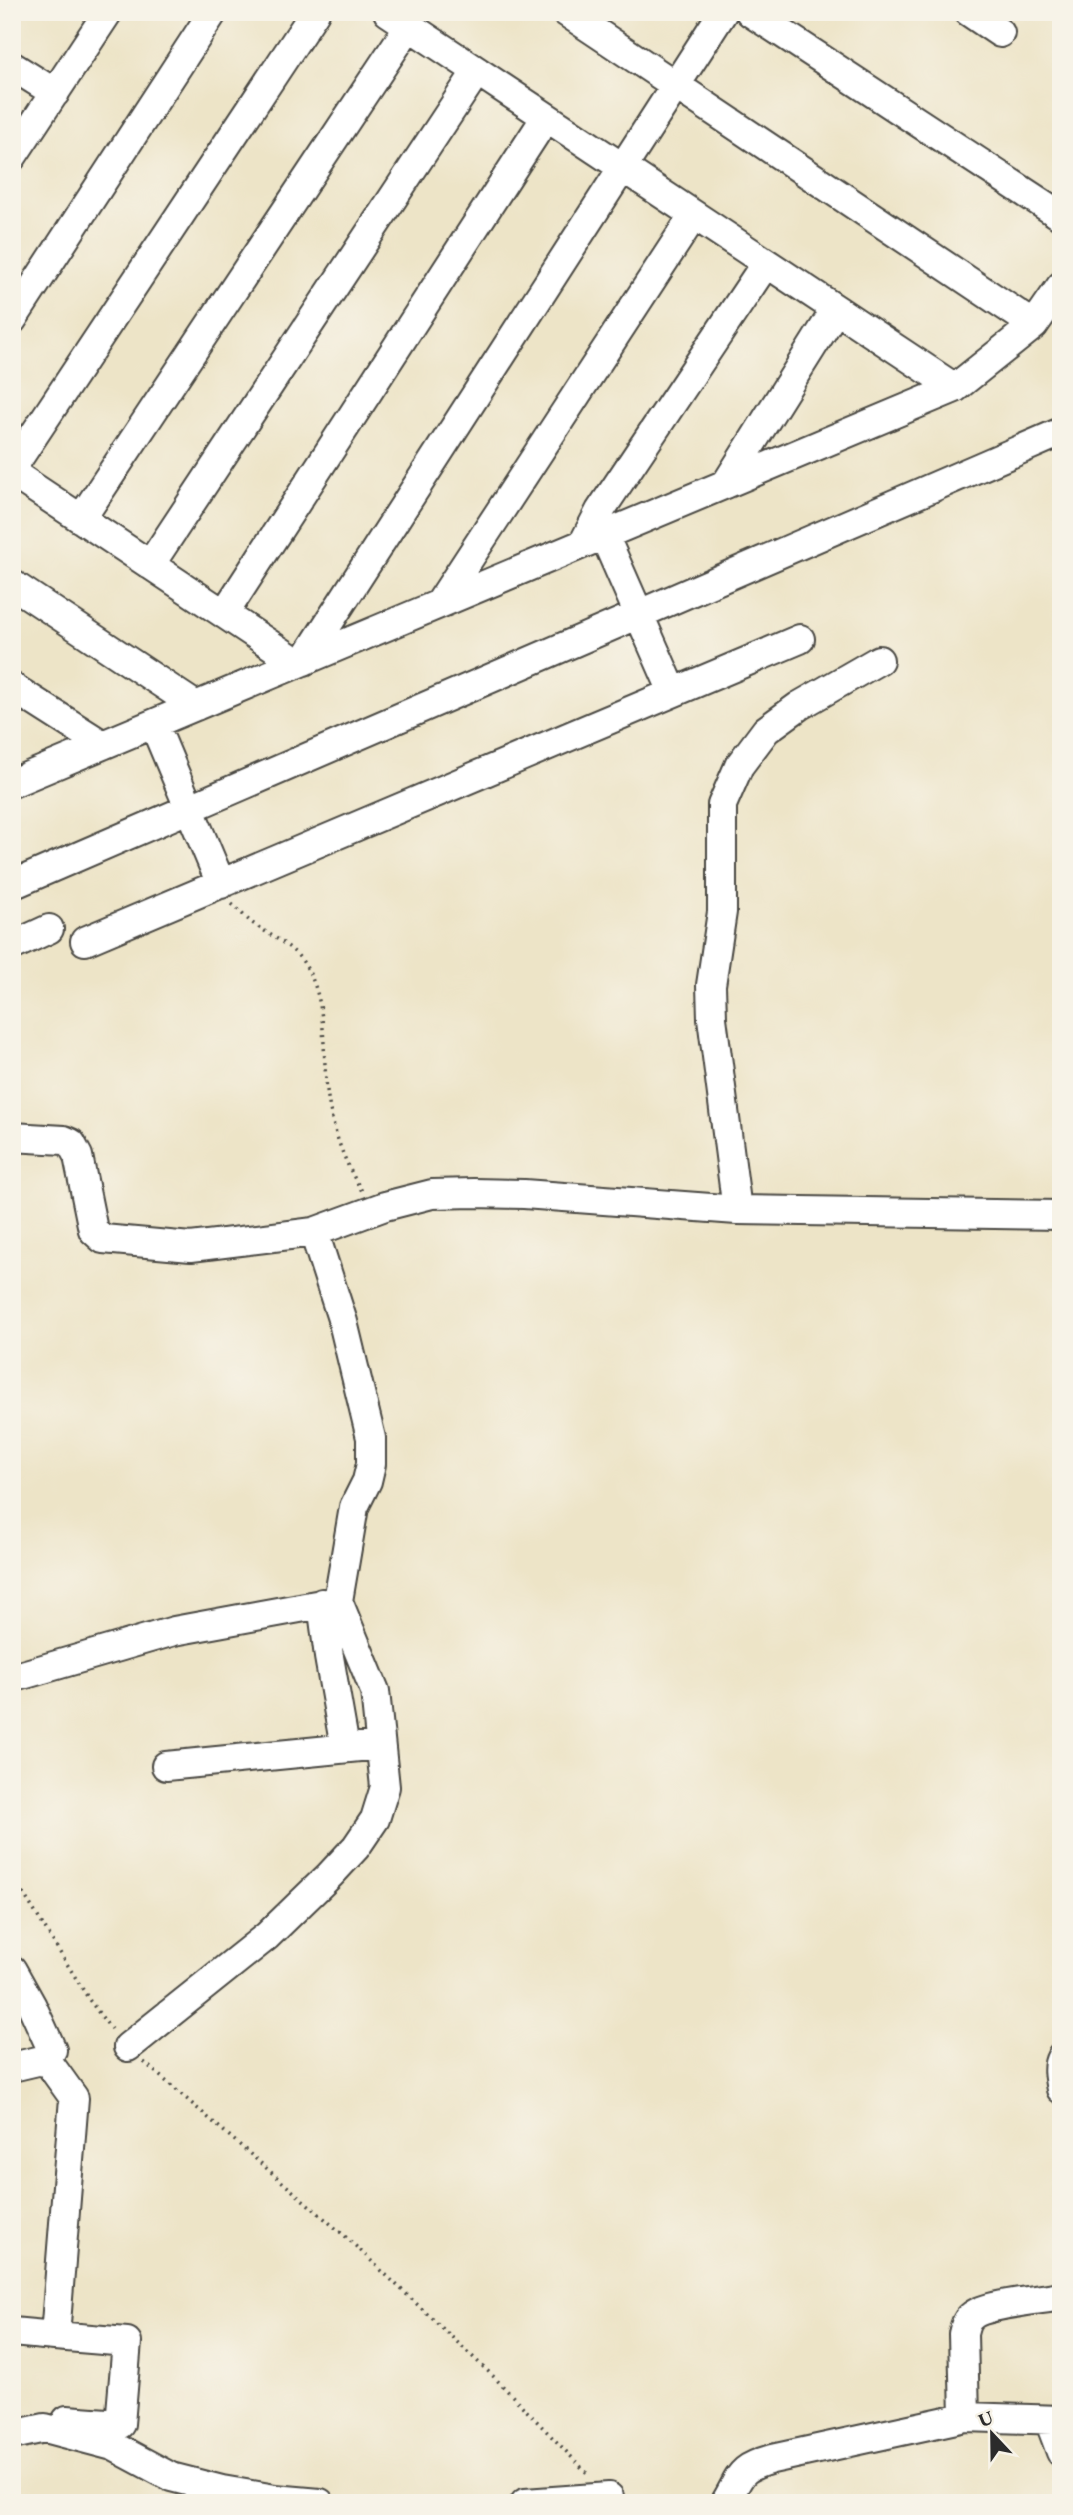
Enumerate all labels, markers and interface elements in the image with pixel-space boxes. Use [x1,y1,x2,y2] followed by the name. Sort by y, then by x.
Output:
[958,2400,1028,2470] north arrow
[975,2404,997,2433] text: U

